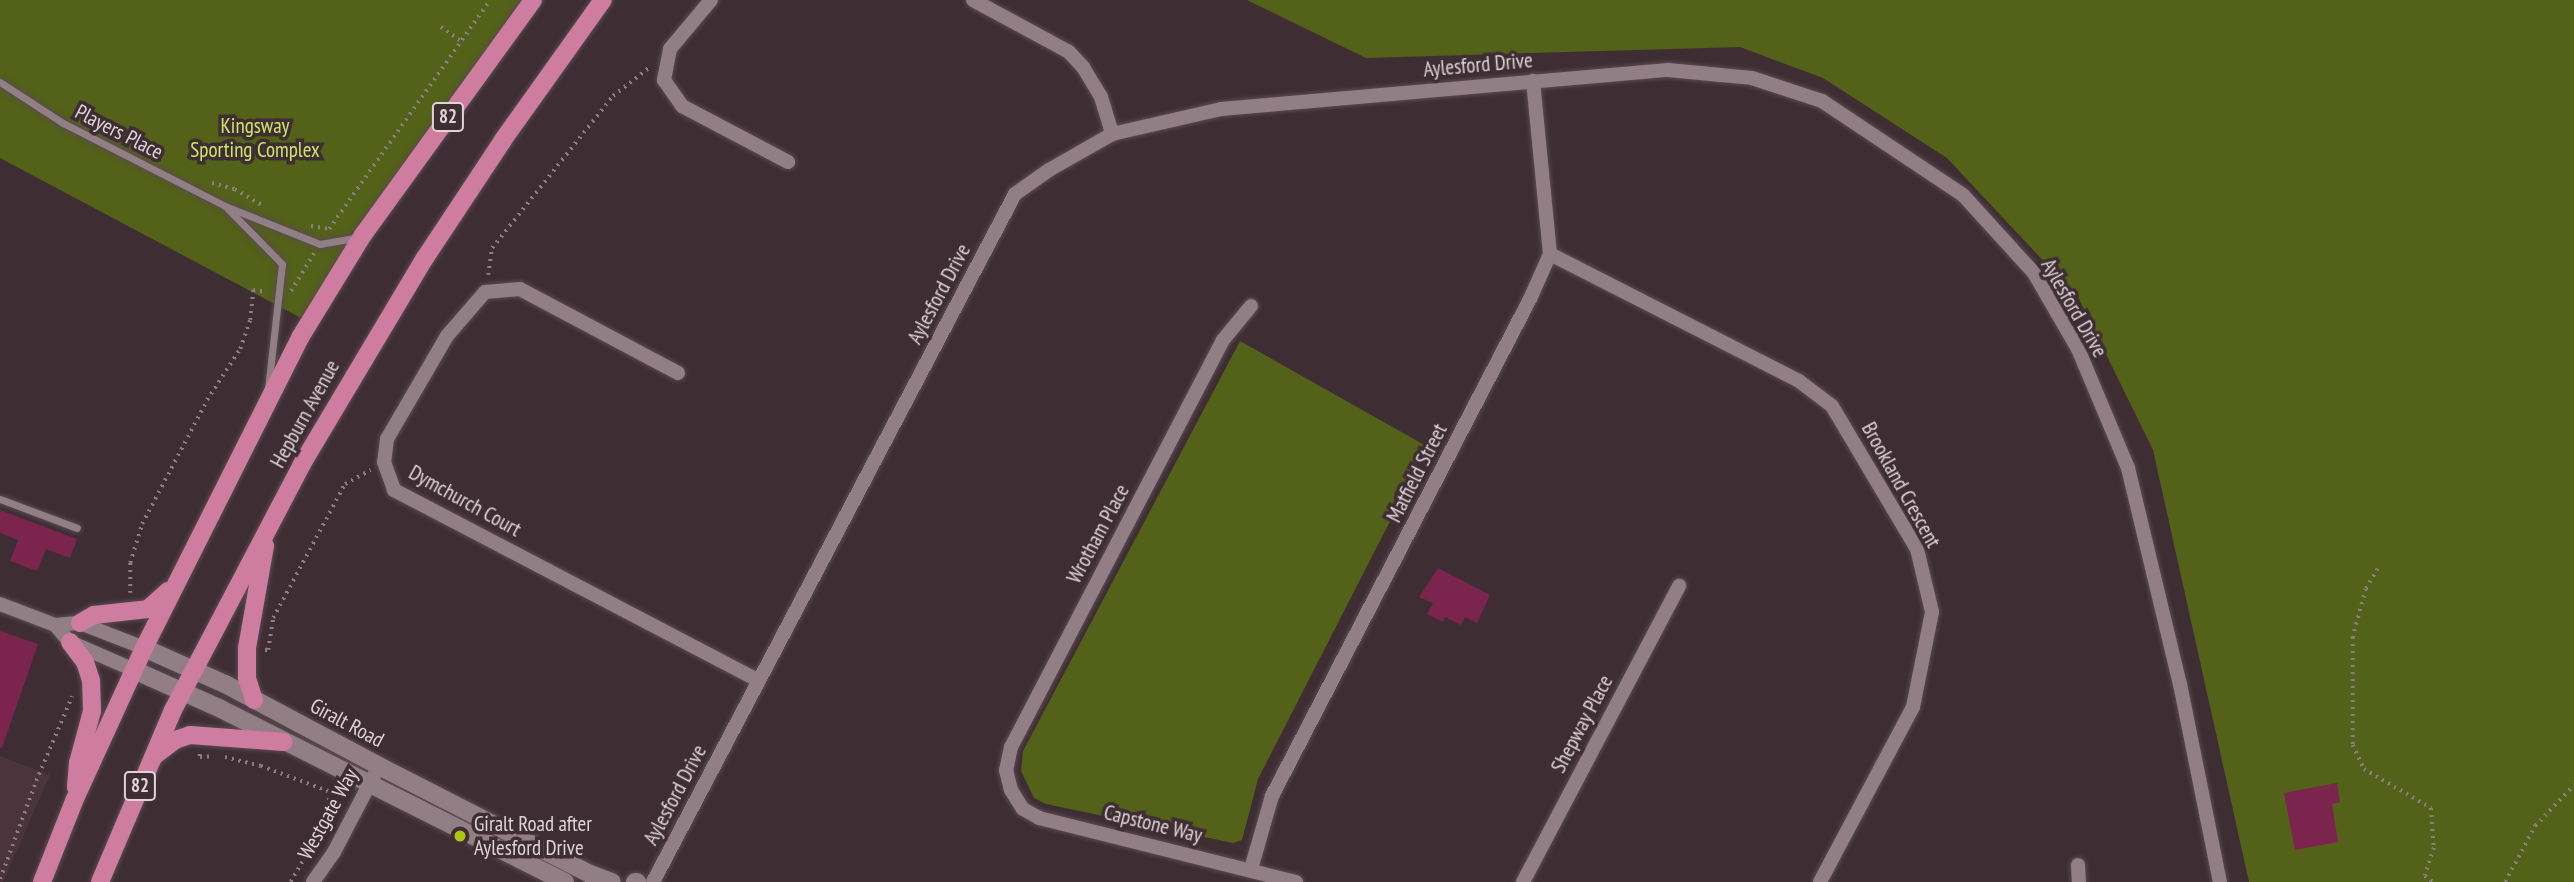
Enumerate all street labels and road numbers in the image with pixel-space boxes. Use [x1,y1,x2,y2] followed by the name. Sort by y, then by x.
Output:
[1422,48,1534,82] street label: Aylesford Drive
[71,99,167,165] street label: Players Place
[430,102,466,132] road number: 82
[902,240,976,348] street label: Aylesford Drive
[2036,254,2112,362] street label: Aylesford Drive
[265,355,345,473] street label: Hepburn Avenue
[1856,418,1946,552] street label: Brookland Crescent
[1381,419,1453,527] street label: Matfield Street
[405,460,525,542] street label: Dymchurch Court
[1061,480,1135,588] street label: Wrotham Place
[1546,671,1618,777] street label: Shepway Place
[306,693,388,753] street label: Giralt Road
[638,741,712,849] street label: Aylesford Drive
[293,764,363,864] street label: Westgate Way
[122,771,158,802] road number: 82
[1101,800,1205,848] street label: Capstone Way

